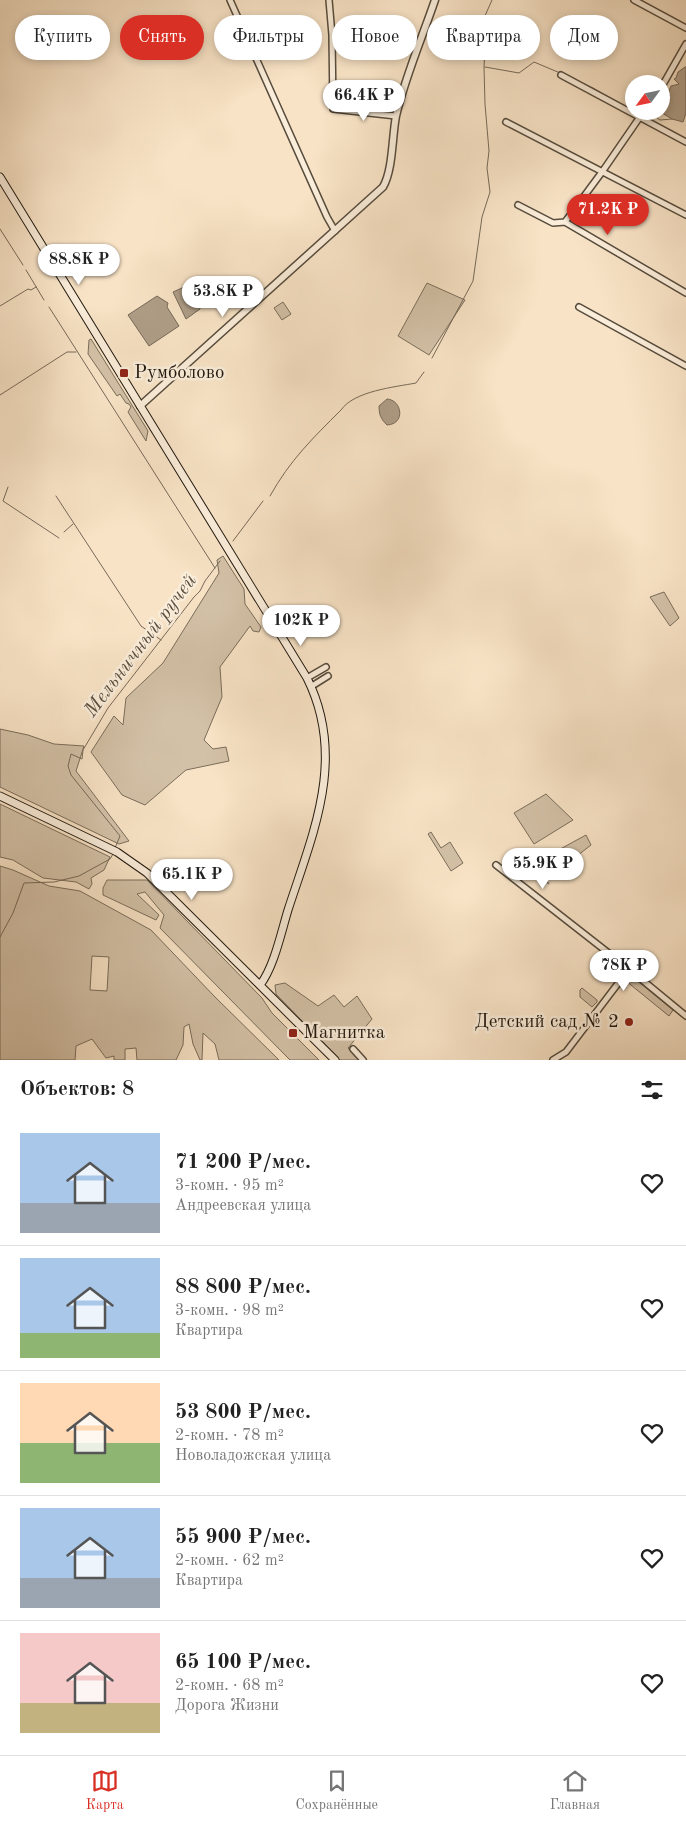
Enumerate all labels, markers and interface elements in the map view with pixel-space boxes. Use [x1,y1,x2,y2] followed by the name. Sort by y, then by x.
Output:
[15,15,110,60] chip: Купить
[120,15,204,60] chip: Снять
[214,15,322,60] chip: Фильтры
[332,15,417,60] chip: Новое
[427,15,540,60] chip: Квартира
[550,15,618,60] chip: Дом
[625,75,670,120] north arrow
[625,75,670,120] map controls
[318,80,410,122] pin: 66.4K ₽
[334,88,394,104] text: 66.4K ₽
[562,194,654,236] pin: 71.2K ₽
[578,202,638,218] text: 71.2K ₽
[33,244,125,286] pin: 88.8K ₽
[49,252,109,268] text: 88.8K ₽
[177,276,269,318] pin: 53.8K ₽
[193,284,253,300] text: 53.8K ₽
[134,364,224,383] place label: Румболово
[118,367,130,379] marker: Румболово
[80,571,201,722] water label: Мельничный ручей
[260,604,342,647] pin: 102K ₽
[273,613,329,629] text: 102K ₽
[497,848,589,890] pin: 55.9K ₽
[513,856,573,872] text: 55.9K ₽
[146,858,238,901] pin: 65.1K ₽
[162,867,222,883] text: 65.1K ₽
[589,950,659,992] pin: 78K ₽
[601,958,647,974] text: 78K ₽
[475,1013,619,1032] place label: Детский сад № 2
[623,1016,635,1028] marker: Детский сад № 2
[303,1024,386,1043] place label: Магнитка
[287,1027,299,1039] marker: Магнитка
[638,1076,666,1104] icon: filters
[20,1079,134,1100] text: Объектов: 8
[175,1152,311,1173] text: 71 200 ₽/мес.
[60,1153,120,1213] icon: home
[638,1169,666,1197] icon: heart
[175,1178,284,1194] text: 3-комн. · 95 m²
[175,1198,311,1214] text: Андреевская улица
[175,1277,311,1298] text: 88 800 ₽/мес.
[60,1278,120,1338] icon: home
[638,1294,666,1322] icon: heart
[175,1303,284,1319] text: 3-комн. · 98 m²
[175,1323,243,1339] text: Квартира
[175,1402,311,1423] text: 53 800 ₽/мес.
[60,1403,120,1463] icon: home
[638,1419,666,1447] icon: heart
[175,1428,284,1444] text: 2-комн. · 78 m²
[175,1448,331,1464] text: Новоладожская улица
[175,1527,311,1548] text: 55 900 ₽/мес.
[60,1528,120,1588] icon: home
[638,1544,666,1572] icon: heart
[175,1553,284,1569] text: 2-комн. · 62 m²
[175,1573,243,1589] text: Квартира
[175,1652,311,1673] text: 65 100 ₽/мес.
[60,1653,120,1713] icon: home
[638,1669,666,1697] icon: heart
[175,1678,284,1694] text: 2-комн. · 68 m²
[175,1698,279,1714] text: Дорога Жизни
[86,1767,124,1814] tab: Карта
[295,1767,378,1814] tab: Сохранённые
[550,1767,600,1814] tab: Главная

